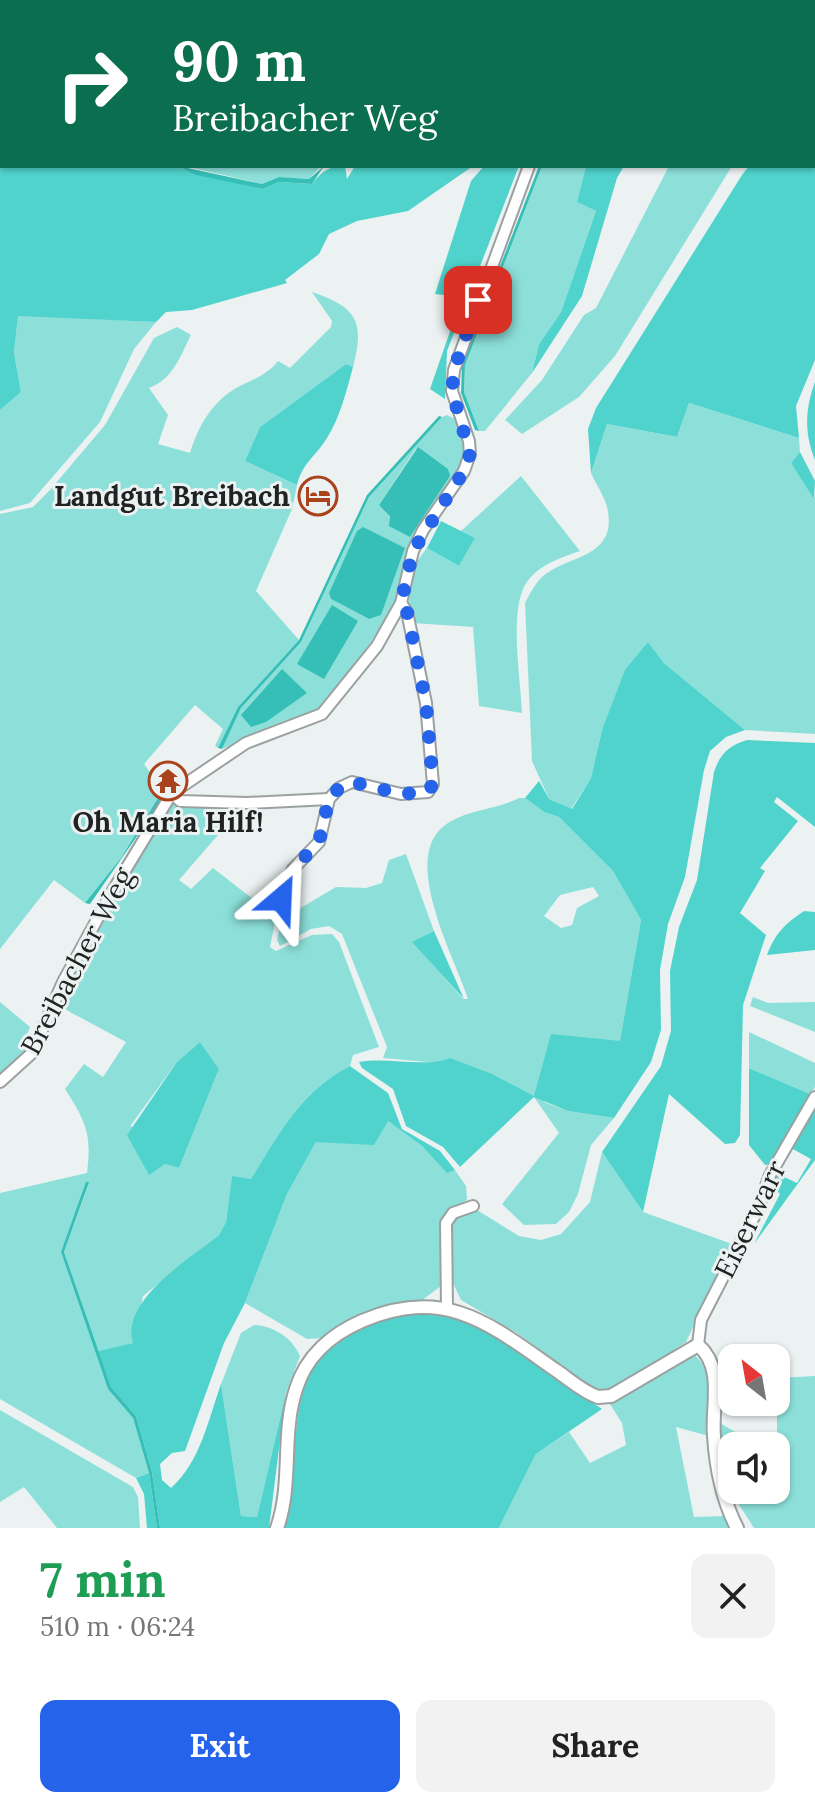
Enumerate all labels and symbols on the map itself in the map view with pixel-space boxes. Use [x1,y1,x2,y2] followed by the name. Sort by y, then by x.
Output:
[444,266,512,334] pin
[297,475,339,517] hotel icon: Landgut Breibach
[54,478,290,514] place label: Landgut Breibach
[147,760,189,802] temple icon: Oh Maria Hilf!
[72,804,264,840] place label: Oh Maria Hilf!
[239,857,323,941] position arrow
[13,861,142,1061] street label: Breibacher Weg
[706,1154,794,1284] street label: Eiserwarr
[718,1344,790,1416] north arrow

